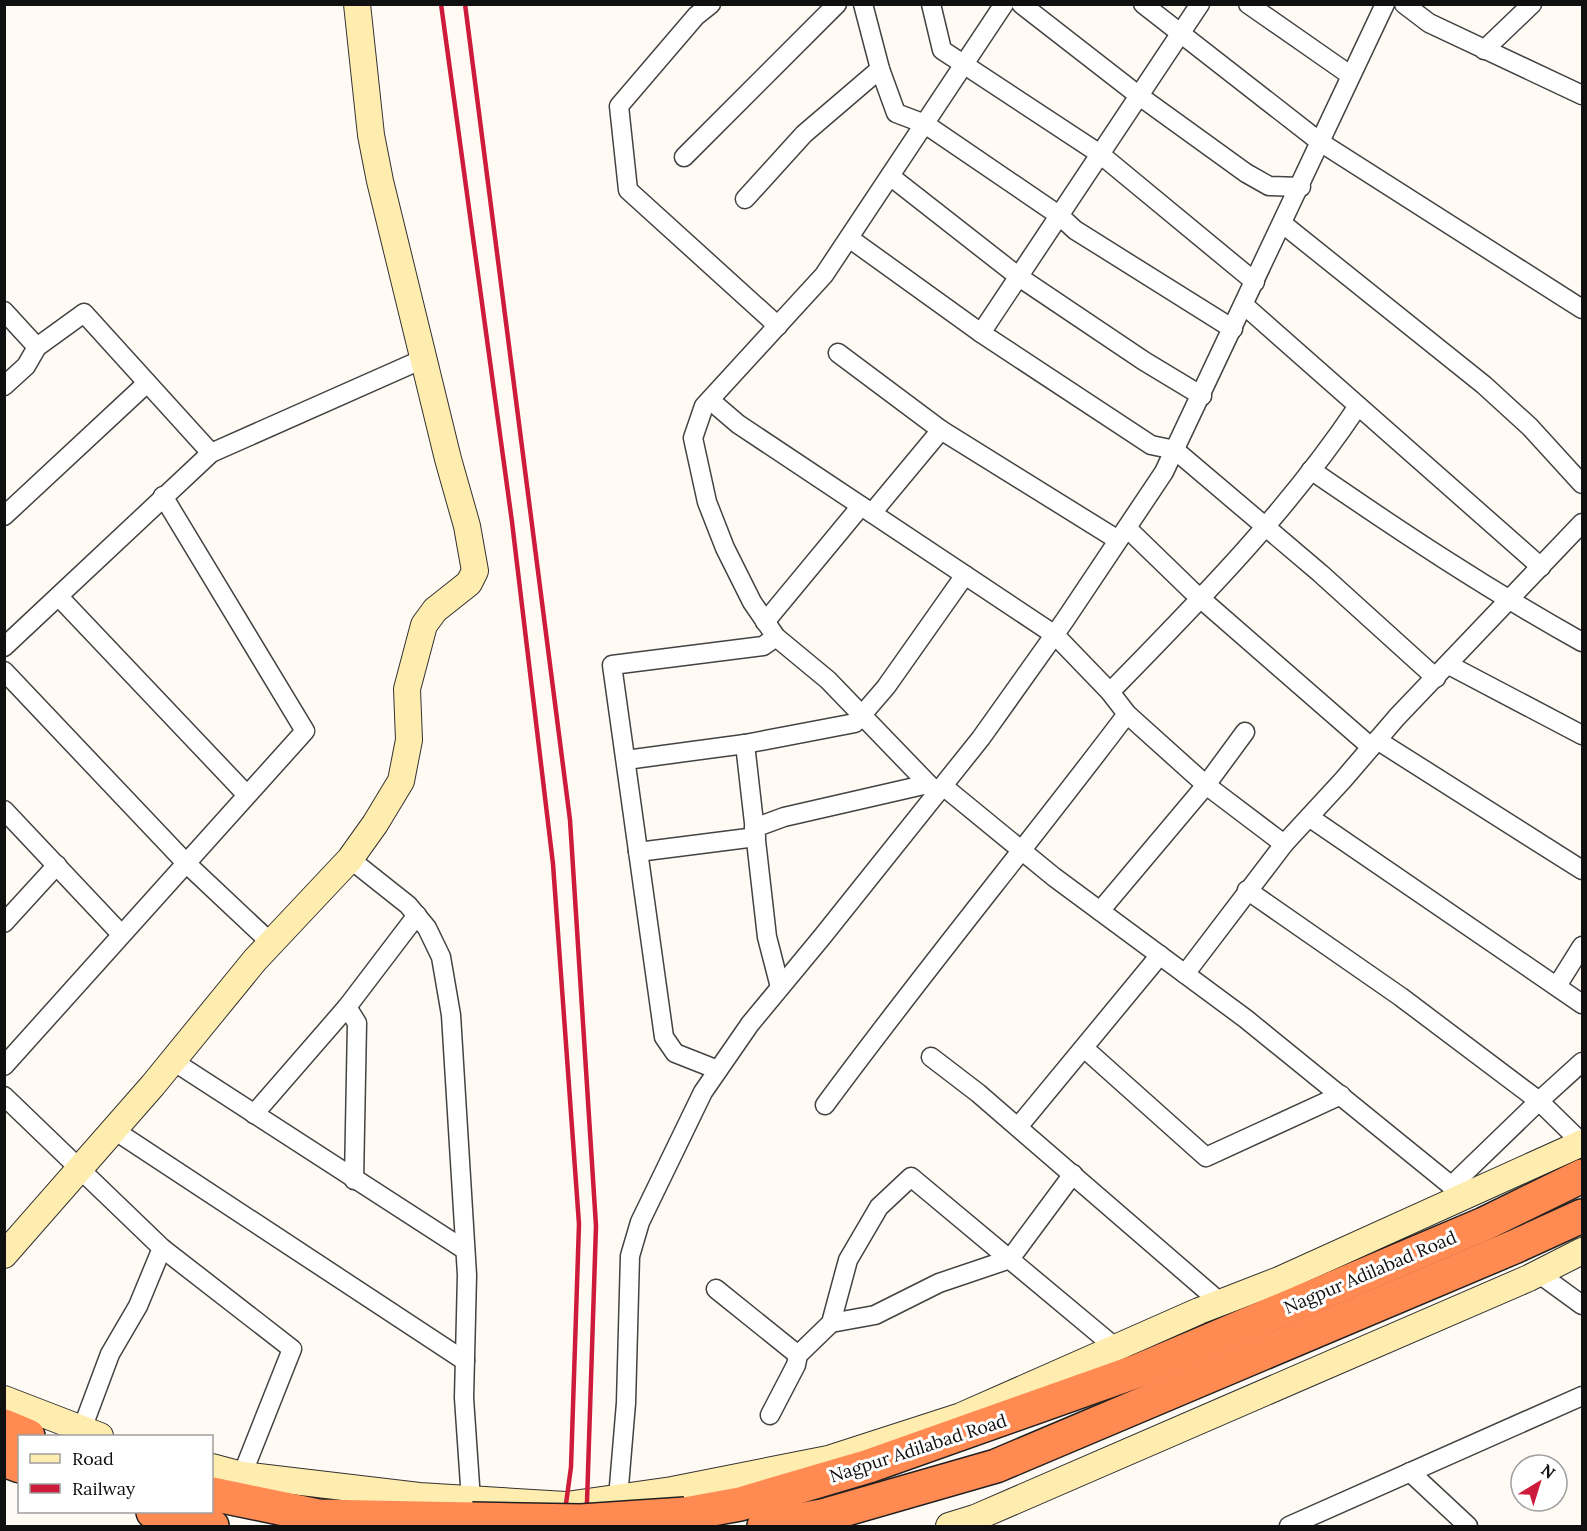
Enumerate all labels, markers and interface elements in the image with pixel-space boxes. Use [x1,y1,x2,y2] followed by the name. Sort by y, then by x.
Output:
[1280,1225,1460,1319] street label: Nagpur Adilabad Road
[826,1408,1010,1488] street label: Nagpur Adilabad Road
[18,1435,213,1513] legend
[72,1447,114,1470] text: Road
[1509,1453,1569,1513] north arrow
[1537,1459,1559,1483] text: N
[72,1477,136,1500] text: Railway

